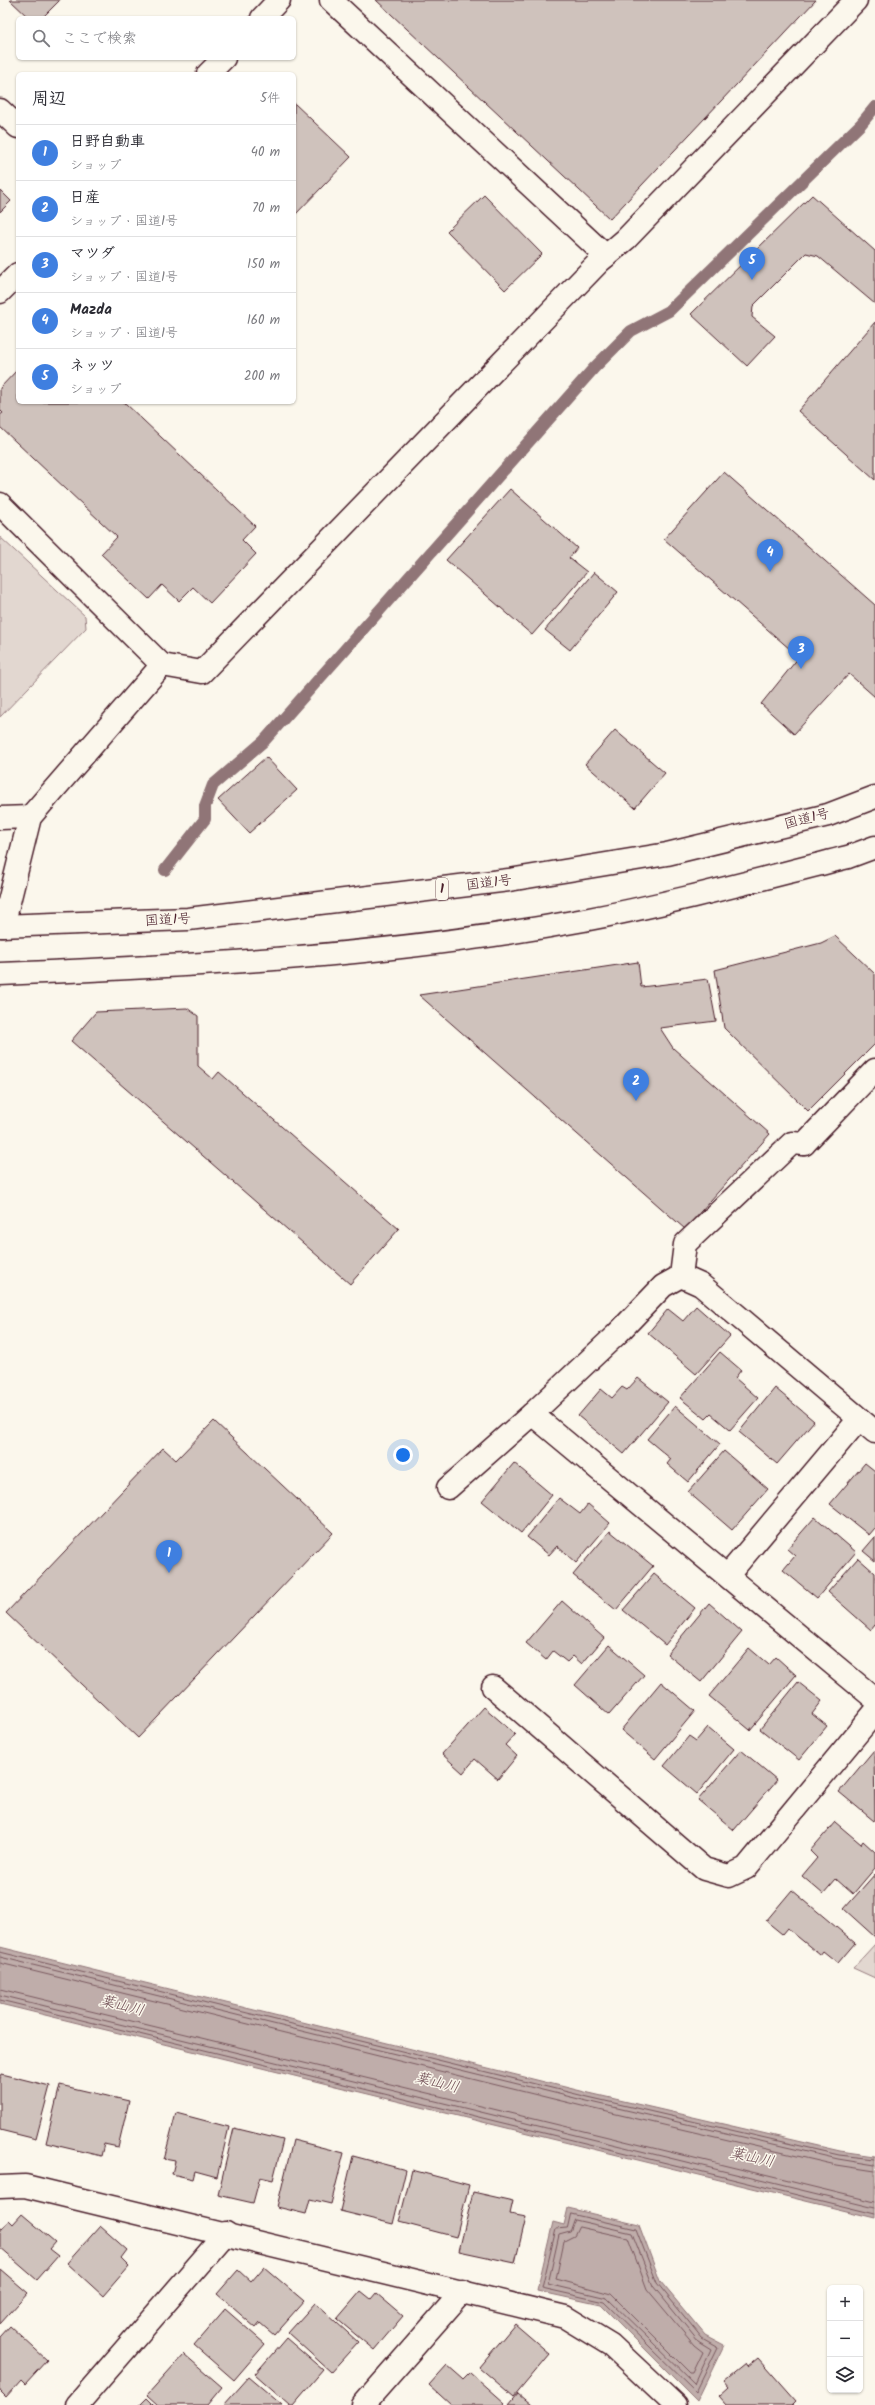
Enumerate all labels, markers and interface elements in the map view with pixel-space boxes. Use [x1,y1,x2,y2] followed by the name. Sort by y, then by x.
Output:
[16,16,296,60] search box
[30,27,52,49] icon: search
[62,27,137,51] text: ここで検索
[32,86,66,113] text: 周辺
[260,88,280,109] text: 5件
[70,130,145,154] text: 日野自動車
[43,142,47,163] text: 1
[251,142,280,163] text: 40 m
[70,155,121,176] text: ショップ
[70,186,100,210] text: 日産
[41,198,49,219] text: 2
[252,198,280,219] text: 70 m
[70,211,178,232] text: ショップ · 国道1号
[70,242,115,266] text: マツダ
[739,247,765,280] pin: 5
[41,254,49,275] text: 3
[247,254,280,275] text: 150 m
[70,267,178,288] text: ショップ · 国道1号
[70,298,112,322] text: Mazda
[41,310,49,331] text: 4
[247,310,280,331] text: 160 m
[70,323,178,344] text: ショップ · 国道1号
[70,354,114,378] text: ネッツ
[42,366,48,387] text: 5
[244,366,280,387] text: 200 m
[70,379,121,400] text: ショップ
[757,539,783,572] pin: 4
[788,636,814,669] pin: 3
[782,802,832,836] street label: 国道1号
[465,869,513,897] street label: 国道1号
[436,878,448,900] road number: 1
[144,908,192,932] street label: 国道1号
[623,1068,649,1101] pin: 2
[393,1445,413,1465] your location
[156,1540,182,1573] pin: 1
[97,1989,147,2023] water label: 葉山川
[412,2066,462,2100] water label: 葉山川
[727,2142,777,2174] water label: 葉山川
[827,2285,863,2393] map controls
[827,2285,863,2321] button: +
[827,2321,863,2357] button: −
[827,2357,863,2393] button: layers

